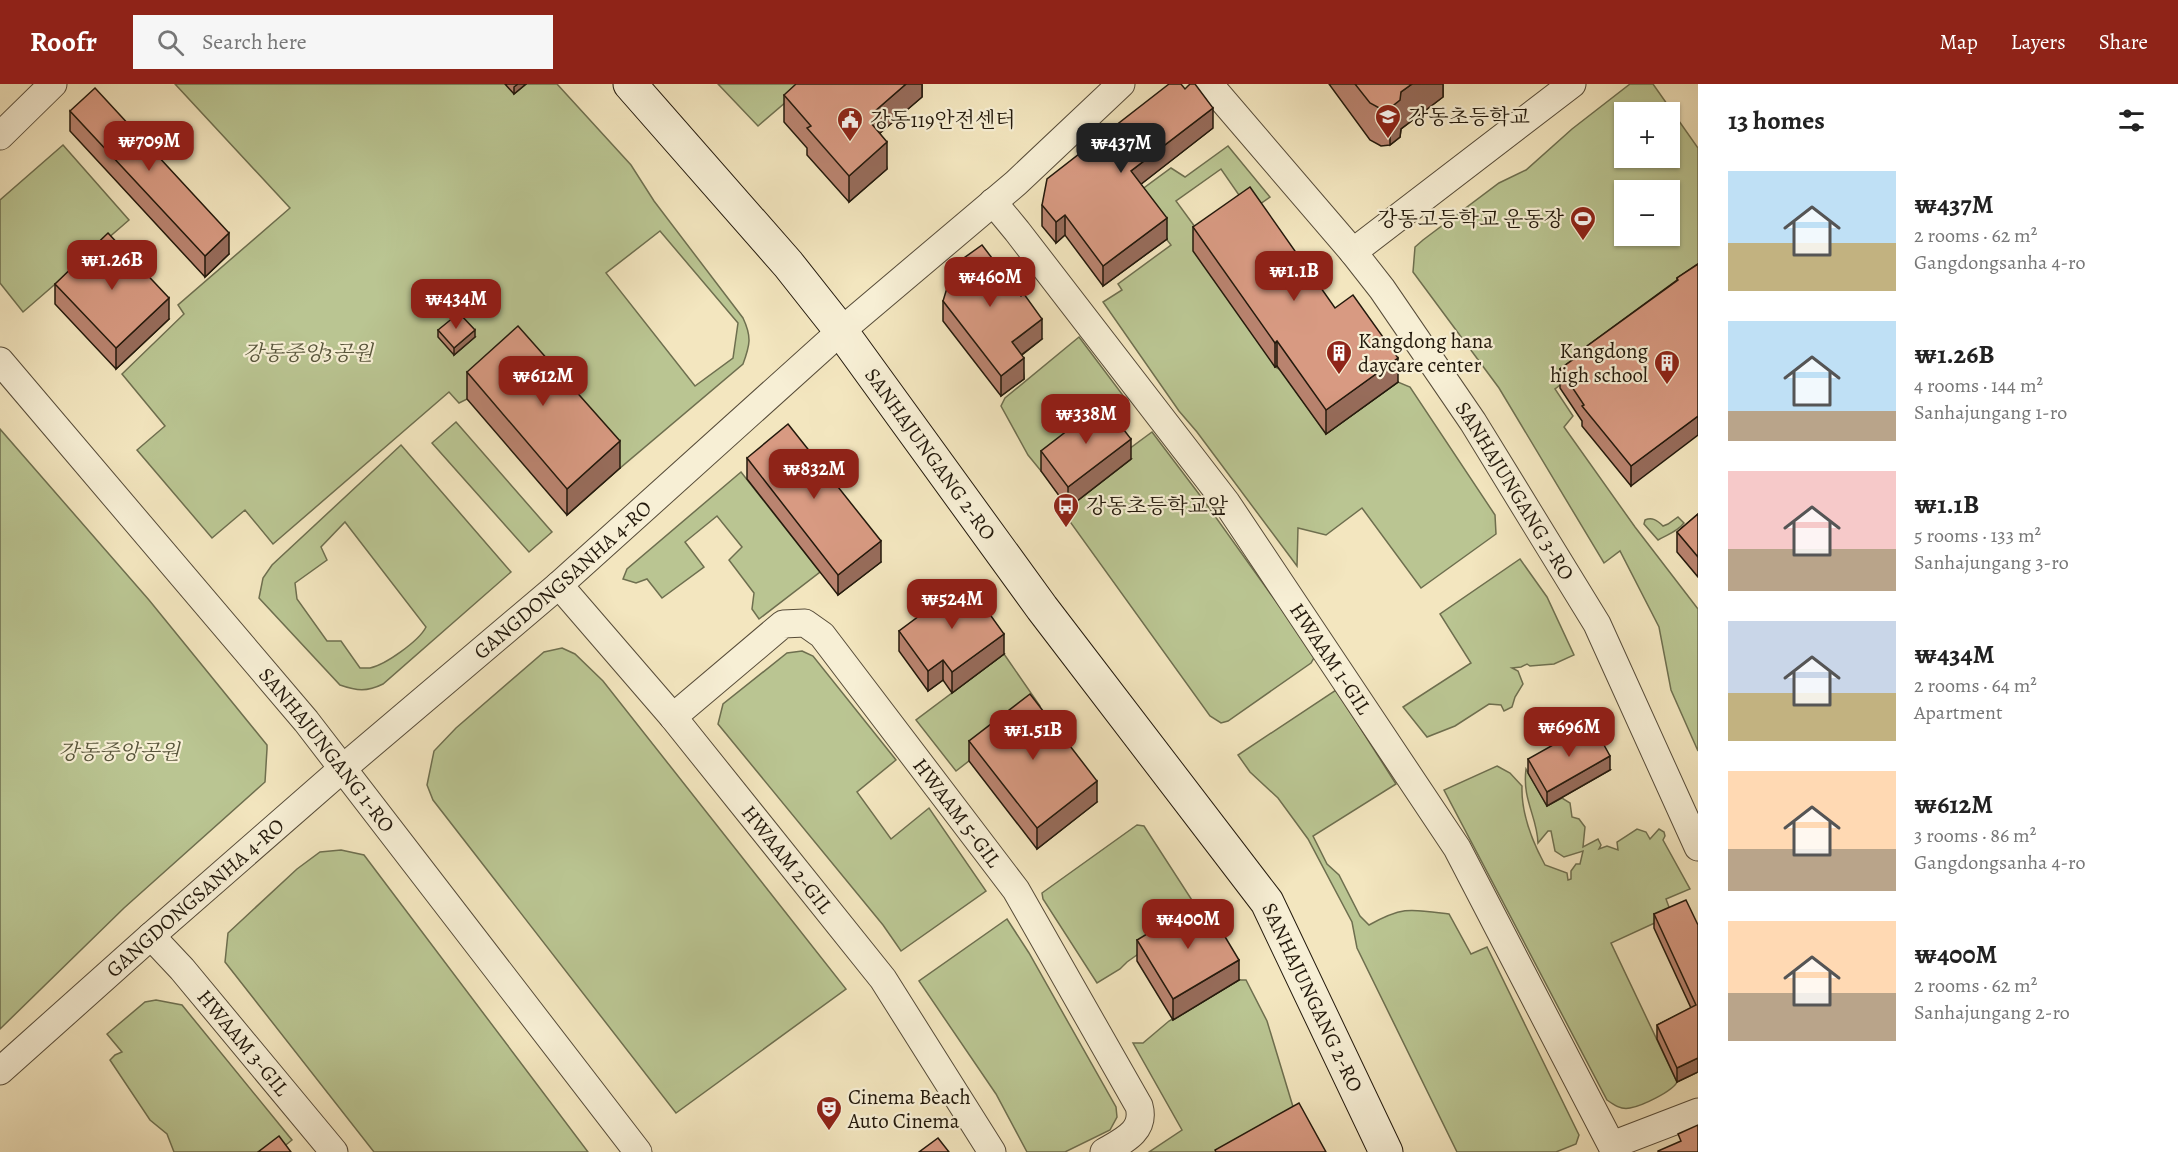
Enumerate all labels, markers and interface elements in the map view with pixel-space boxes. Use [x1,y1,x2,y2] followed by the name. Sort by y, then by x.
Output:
[133,15,553,69] search box
[30,23,97,61] text: Roofr
[154,26,187,59] icon: search
[202,27,307,57] text: Search here
[1939,28,1978,56] text: Map
[2011,28,2066,56] text: Layers
[2099,28,2148,56] text: Share
[1373,102,1403,140] school or university icon: 강동초등학교
[1614,102,1680,246] map controls
[1614,102,1680,168] button: +
[1408,103,1530,131] place label: 강동초등학교
[1728,103,1825,138] text: 13 homes
[2115,104,2148,137] icon: filters
[835,105,865,143] public building icon: 강동119안전센터
[870,106,1016,134] place label: 강동119안전센터
[107,121,191,172] pin: ₩709M
[1079,123,1163,174] pin: ₩437M
[118,127,180,154] text: ₩709M
[1090,129,1152,156] text: ₩437M
[1614,180,1680,246] button: −
[1914,187,1994,222] text: ₩437M
[1776,195,1848,267] icon: home
[1568,204,1598,242] sports icon: 강동고등학교 운동장
[1377,205,1565,233] place label: 강동고등학교 운동장
[1914,222,2037,249] text: 2 rooms · 62 m²
[63,240,161,291] pin: ₩1.26B
[81,246,143,273] text: ₩1.26B
[1914,249,2085,276] text: Gangdongsanha 4-ro
[1252,251,1336,302] pin: ₩1.1B
[948,257,1032,308] pin: ₩460M
[1269,257,1319,284] text: ₩1.1B
[958,263,1022,290] text: ₩460M
[414,279,498,330] pin: ₩434M
[425,285,487,312] text: ₩434M
[1358,327,1493,379] place label: Kangdong hana daycare center
[1550,337,1648,389] place label: Kangdong high school
[1914,337,1995,372] text: ₩1.26B
[1324,338,1354,376] building icon: Kangdong hana daycare center
[243,339,375,367] park label: 강동중앙3공원
[1776,345,1848,417] icon: home
[1652,348,1682,386] building icon: Kangdong high school
[501,356,585,407] pin: ₩612M
[513,362,573,389] text: ₩612M
[858,362,1002,546] street label: SANHAJUNGANG 2-RO
[1914,372,2043,399] text: 4 rooms · 144 m²
[1044,394,1128,445] pin: ₩338M
[1449,396,1581,585] street label: SANHAJUNGANG 3-RO
[1914,399,2067,426] text: Sanhajungang 1-ro
[1055,400,1117,427] text: ₩338M
[772,449,856,500] pin: ₩832M
[783,455,845,482] text: ₩832M
[1914,487,1979,522] text: ₩1.1B
[1051,491,1081,529] bus stop icon: 강동초등학교앞
[1086,492,1229,520] place label: 강동초등학교앞
[468,494,658,666] street label: GANGDONGSANHA 4-RO
[1776,495,1848,567] icon: home
[1914,522,2041,549] text: 5 rooms · 133 m²
[1914,549,2069,576] text: Sanhajungang 3-ro
[910,579,994,630] pin: ₩524M
[921,585,983,612] text: ₩524M
[1283,597,1378,720] street label: HWAAM 1-GIL
[1914,637,1995,672] text: ₩434M
[1776,645,1848,717] icon: home
[252,661,401,838] street label: SANHAJUNGANG 1-RO
[1914,672,2037,699] text: 2 rooms · 64 m²
[1914,699,2003,726] text: Apartment
[1527,707,1611,758] pin: ₩696M
[984,710,1082,761] pin: ₩1.51B
[1538,713,1600,740] text: ₩696M
[1004,716,1062,743] text: ₩1.51B
[58,738,182,766] park label: 강동중앙공원
[906,752,1008,873] street label: HWAAM 5-GIL
[1914,787,1993,822] text: ₩612M
[1776,795,1848,867] icon: home
[735,799,839,920] street label: HWAAM 2-GIL
[100,812,290,984] street label: GANGDONGSANHA 4-RO
[1914,822,2036,849] text: 3 rooms · 86 m²
[1914,849,2085,876] text: Gangdongsanha 4-ro
[1255,898,1369,1097] street label: SANHAJUNGANG 2-RO
[1146,899,1230,950] pin: ₩400M
[1156,905,1220,932] text: ₩400M
[1914,937,1997,972] text: ₩400M
[1776,945,1848,1017] icon: home
[1914,972,2037,999] text: 2 rooms · 62 m²
[191,984,296,1102] street label: HWAAM 3-GIL
[1914,999,2070,1026] text: Sanhajungang 2-ro
[847,1083,971,1135] place label: Cinema Beach Auto Cinema
[814,1094,844,1132] theatre icon: Cinema Beach Auto Cinema

